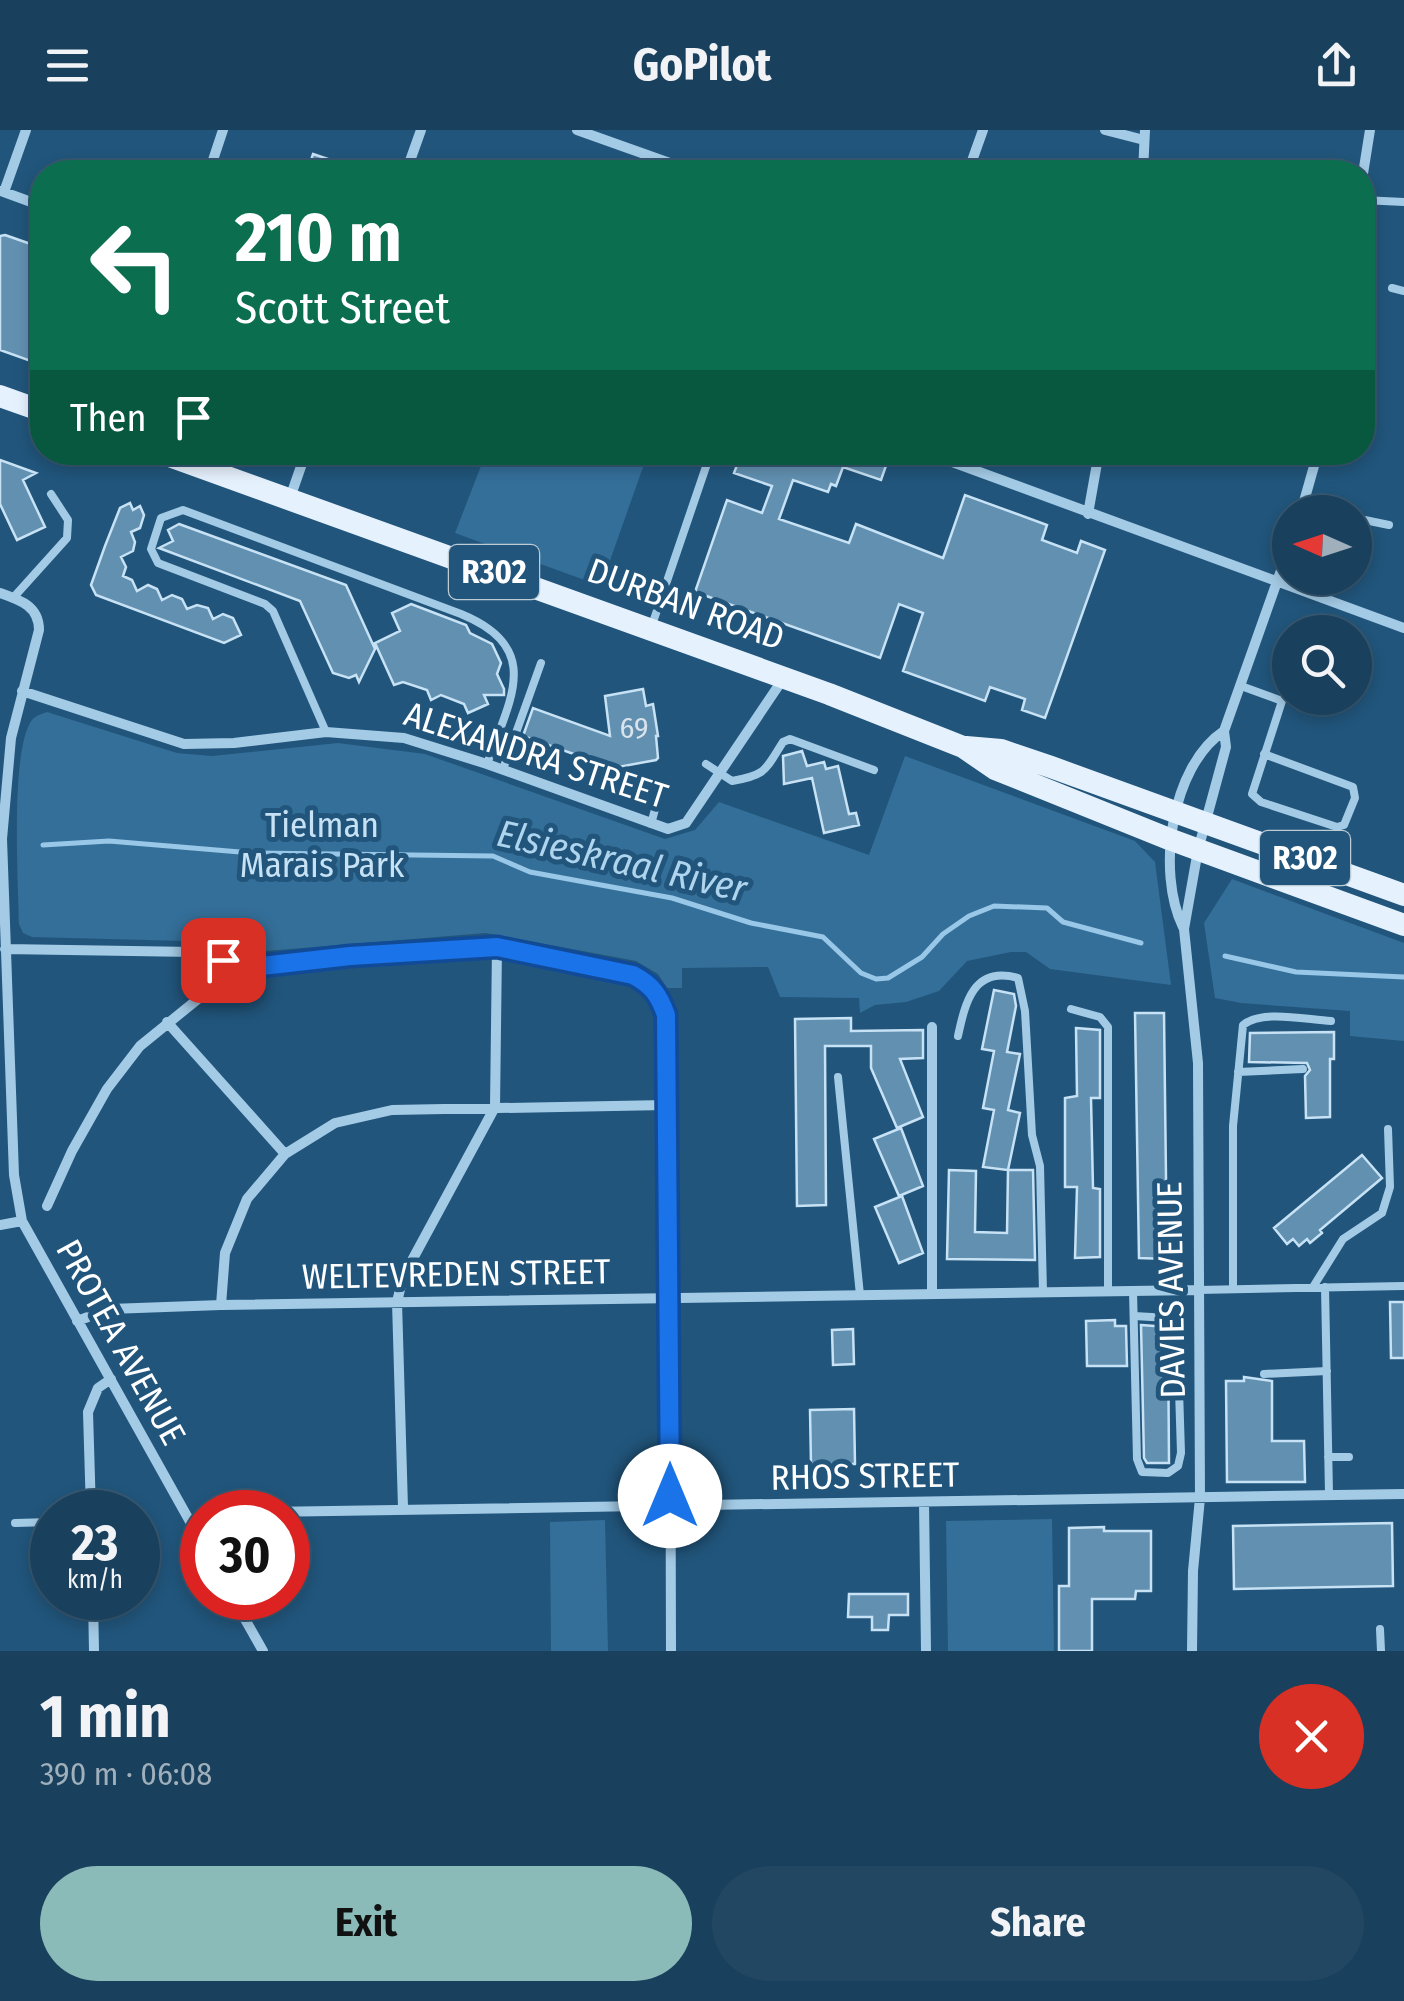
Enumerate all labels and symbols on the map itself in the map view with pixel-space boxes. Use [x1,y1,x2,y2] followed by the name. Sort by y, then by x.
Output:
[1272,495,1372,595] north arrow
[449,545,539,599] road number: R302
[582,549,790,659] street label: DURBAN ROAD
[399,693,674,818] street label: ALEXANDRA STREET
[619,710,649,746] house number: 69
[240,804,405,886] park label: Tielman Marais Park
[493,810,753,912] water label: Elsieskraal River
[1260,831,1350,885] road number: R302
[181,918,266,1003] pin
[1148,1181,1194,1399] street label: DAVIES AVENUE
[47,1232,195,1452] street label: PROTEA AVENUE
[301,1250,611,1298] street label: WELTEVREDEN STREET
[618,1444,722,1548] position arrow
[770,1453,961,1499] street label: RHOS STREET
[180,1490,310,1620] speed limit sign: 30

